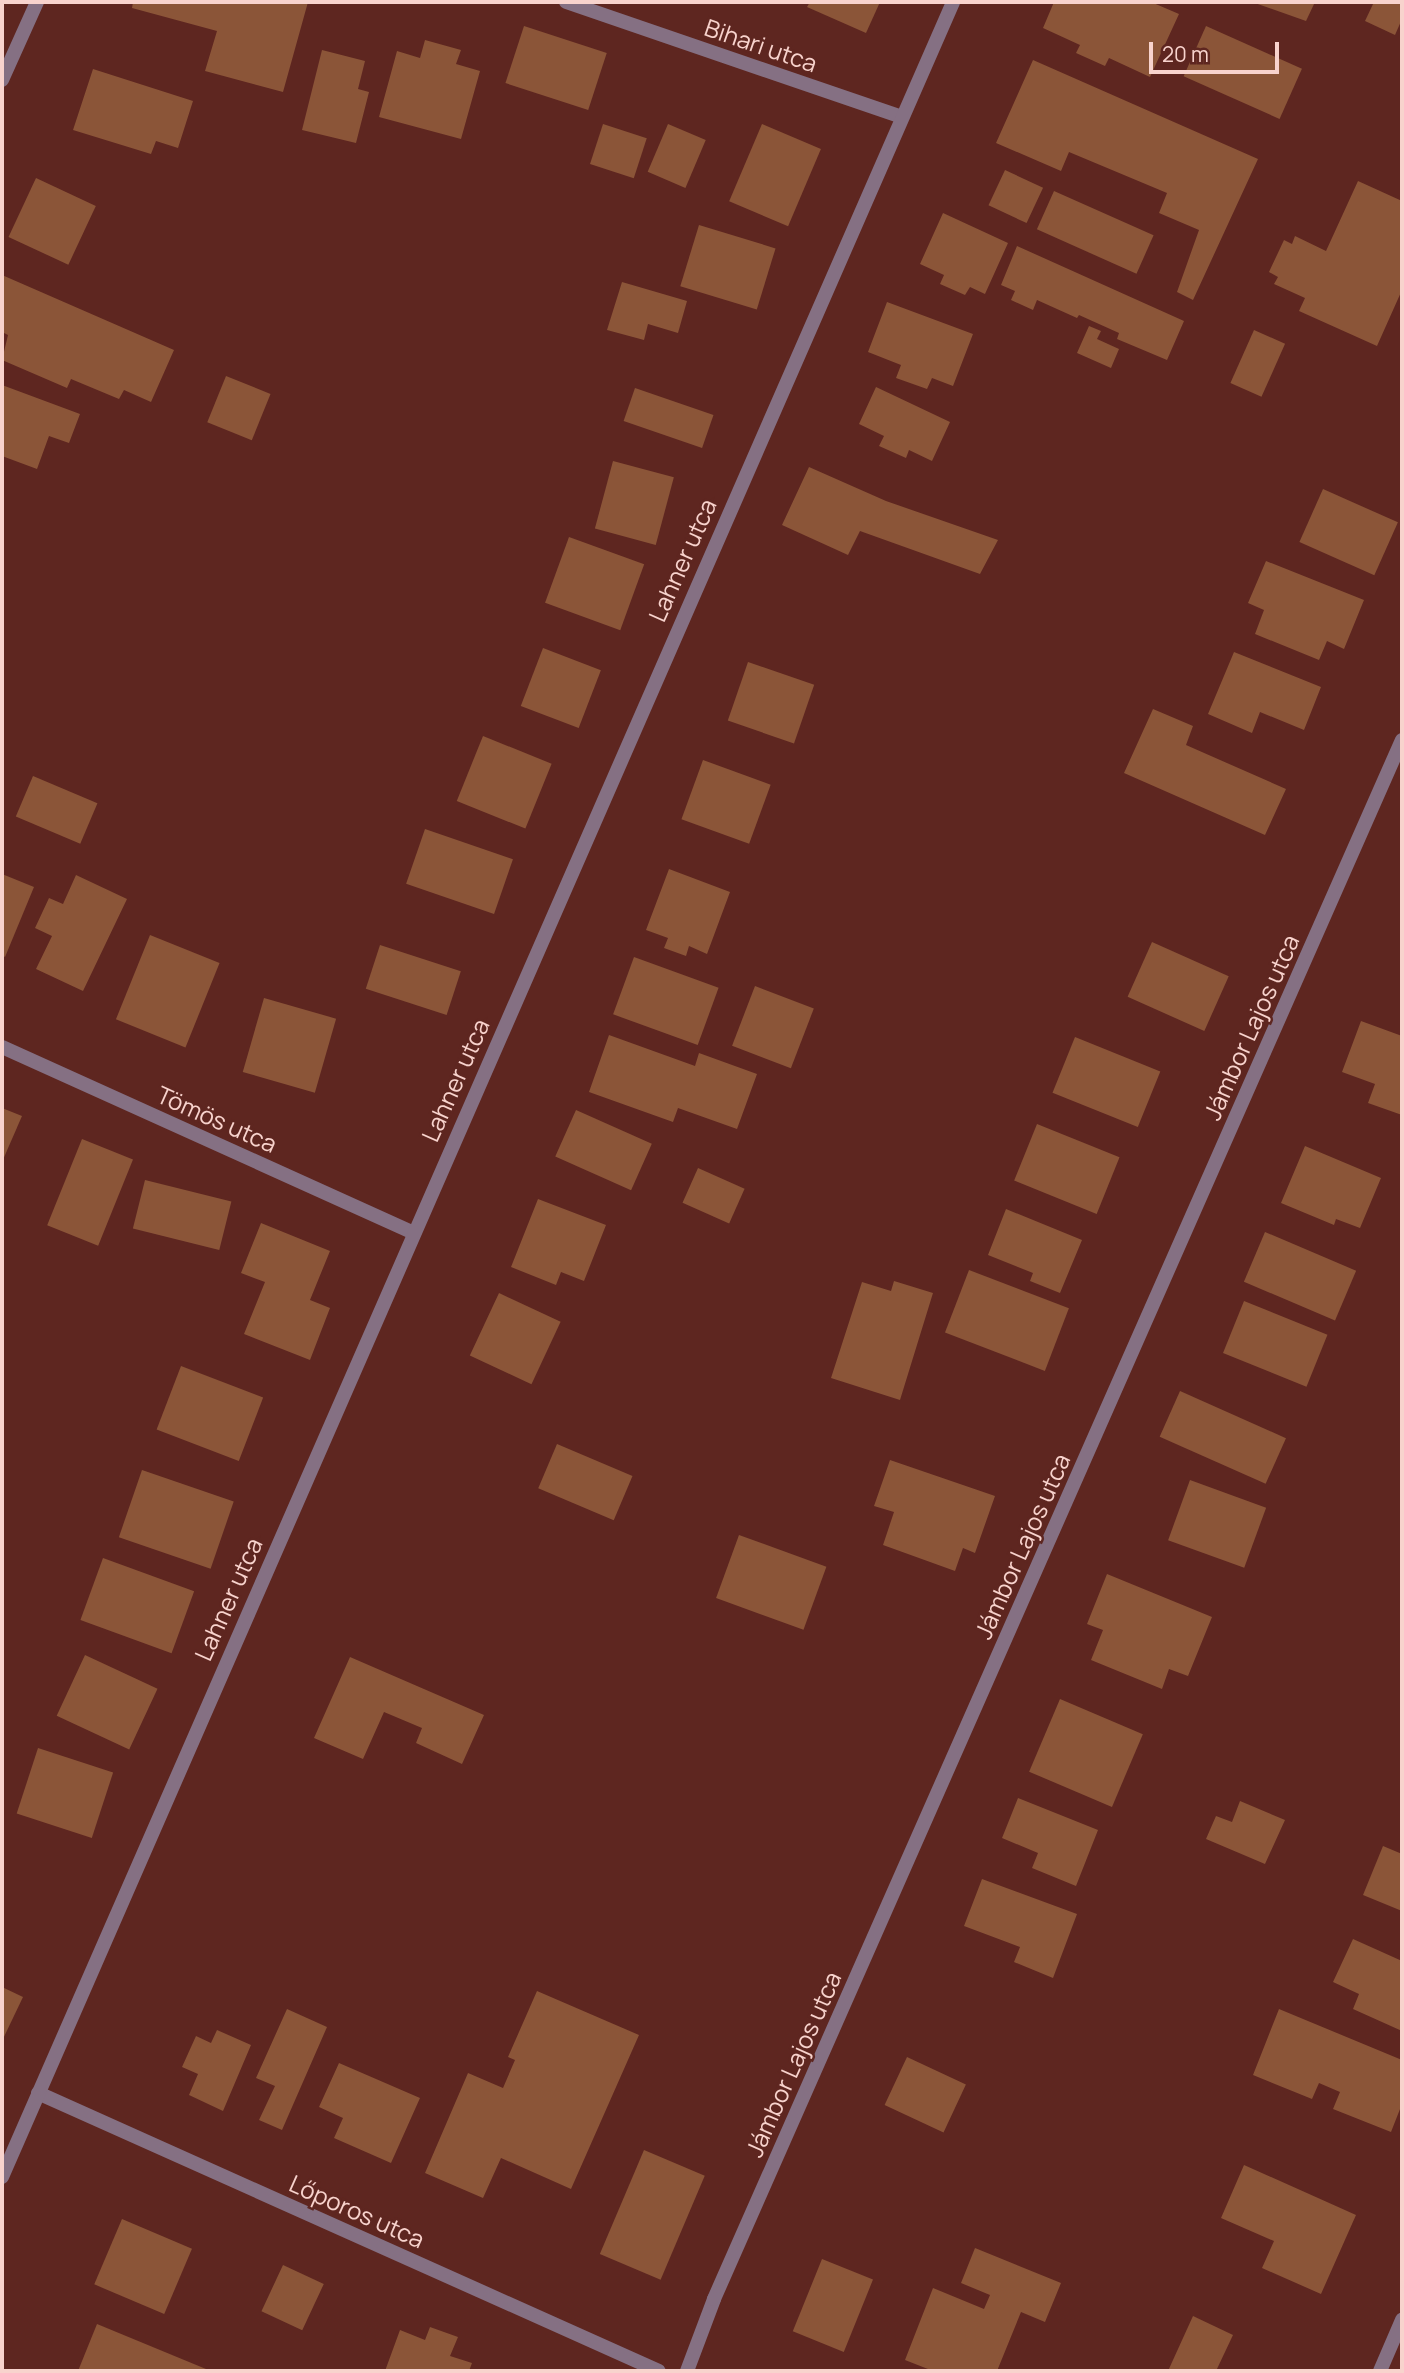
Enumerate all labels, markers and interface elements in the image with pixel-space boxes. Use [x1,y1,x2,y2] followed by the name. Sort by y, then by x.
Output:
[701,12,821,78] street label: Bihari utca
[1152,28,1282,72] scale bar
[1162,40,1209,68] text: 20 m
[642,494,722,626] street label: Lahner utca
[1197,930,1305,1124] street label: Jámbor Lajos utca
[415,1014,495,1146] street label: Lahner utca
[153,1080,281,1158] street label: Tömös utca
[968,1449,1076,1643] street label: Jámbor Lajos utca
[188,1533,268,1665] street label: Lahner utca
[739,1967,847,2161] street label: Jámbor Lajos utca
[285,2168,429,2254] street label: Lőporos utca

